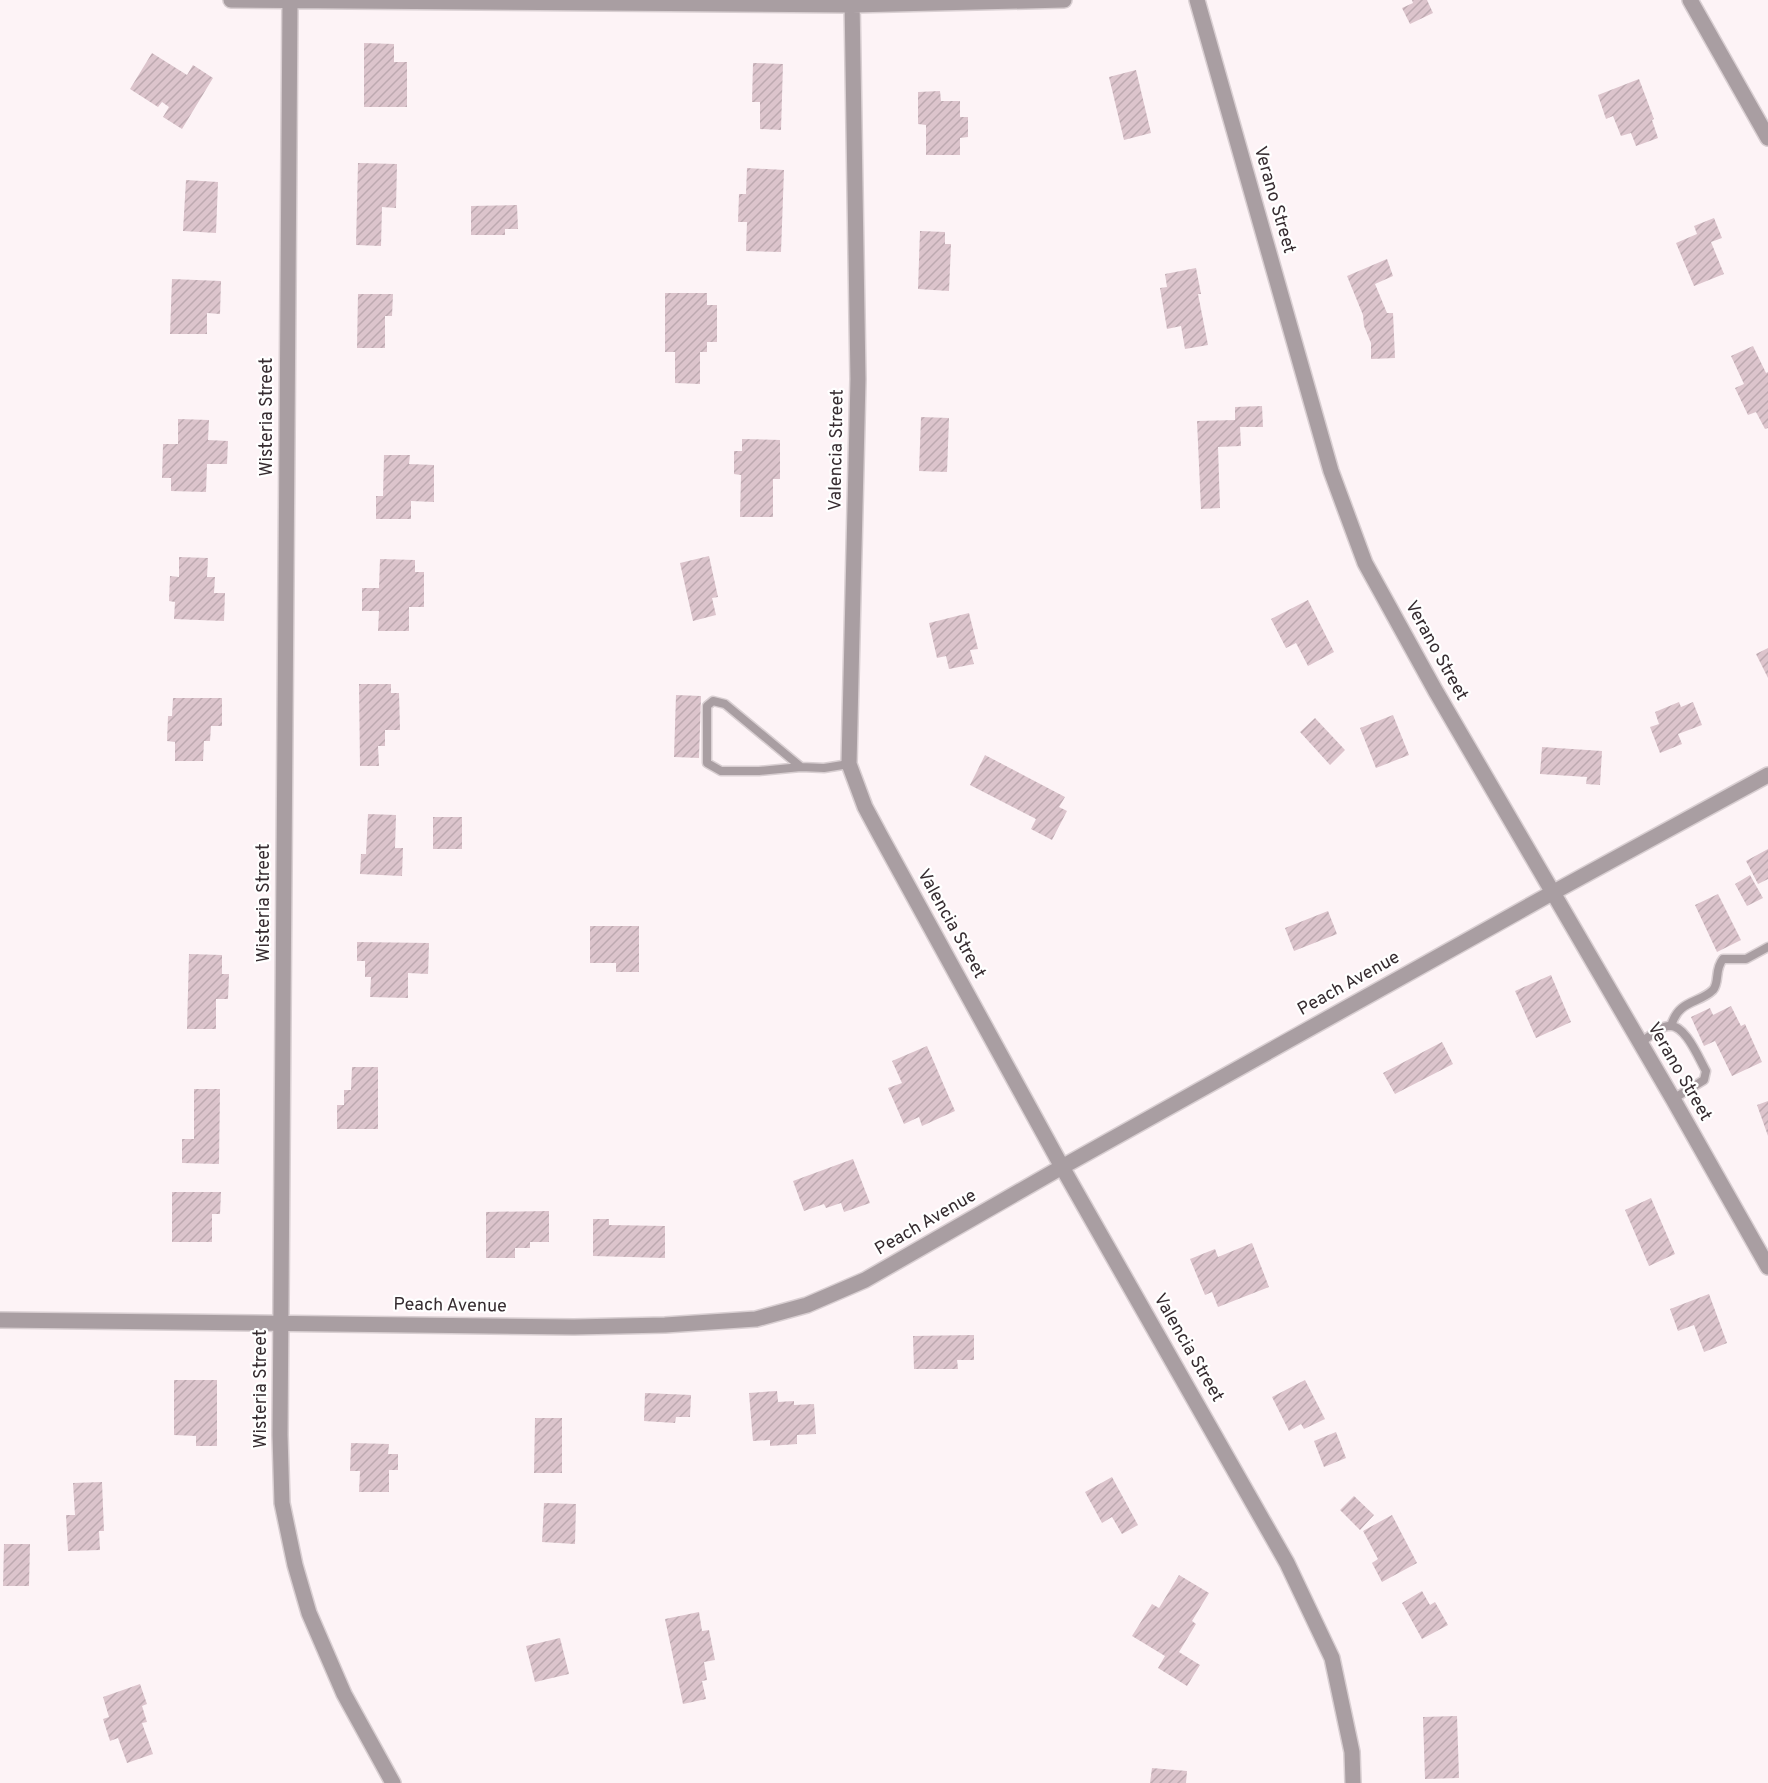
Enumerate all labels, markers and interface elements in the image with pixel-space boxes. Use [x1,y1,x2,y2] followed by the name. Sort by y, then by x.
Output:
[1248,144,1300,256] street label: Verano Street
[256,357,279,477] street label: Wisteria Street
[824,389,850,511] street label: Valencia Street
[1399,597,1473,705] street label: Verano Street
[253,843,276,963] street label: Wisteria Street
[911,865,991,983] street label: Valencia Street
[1294,946,1404,1022] street label: Peach Avenue
[1641,1018,1717,1126] street label: Verano Street
[871,1185,981,1261] street label: Peach Avenue
[1148,1290,1228,1406] street label: Valencia Street
[393,1294,507,1318] street label: Peach Avenue
[250,1329,273,1449] street label: Wisteria Street

